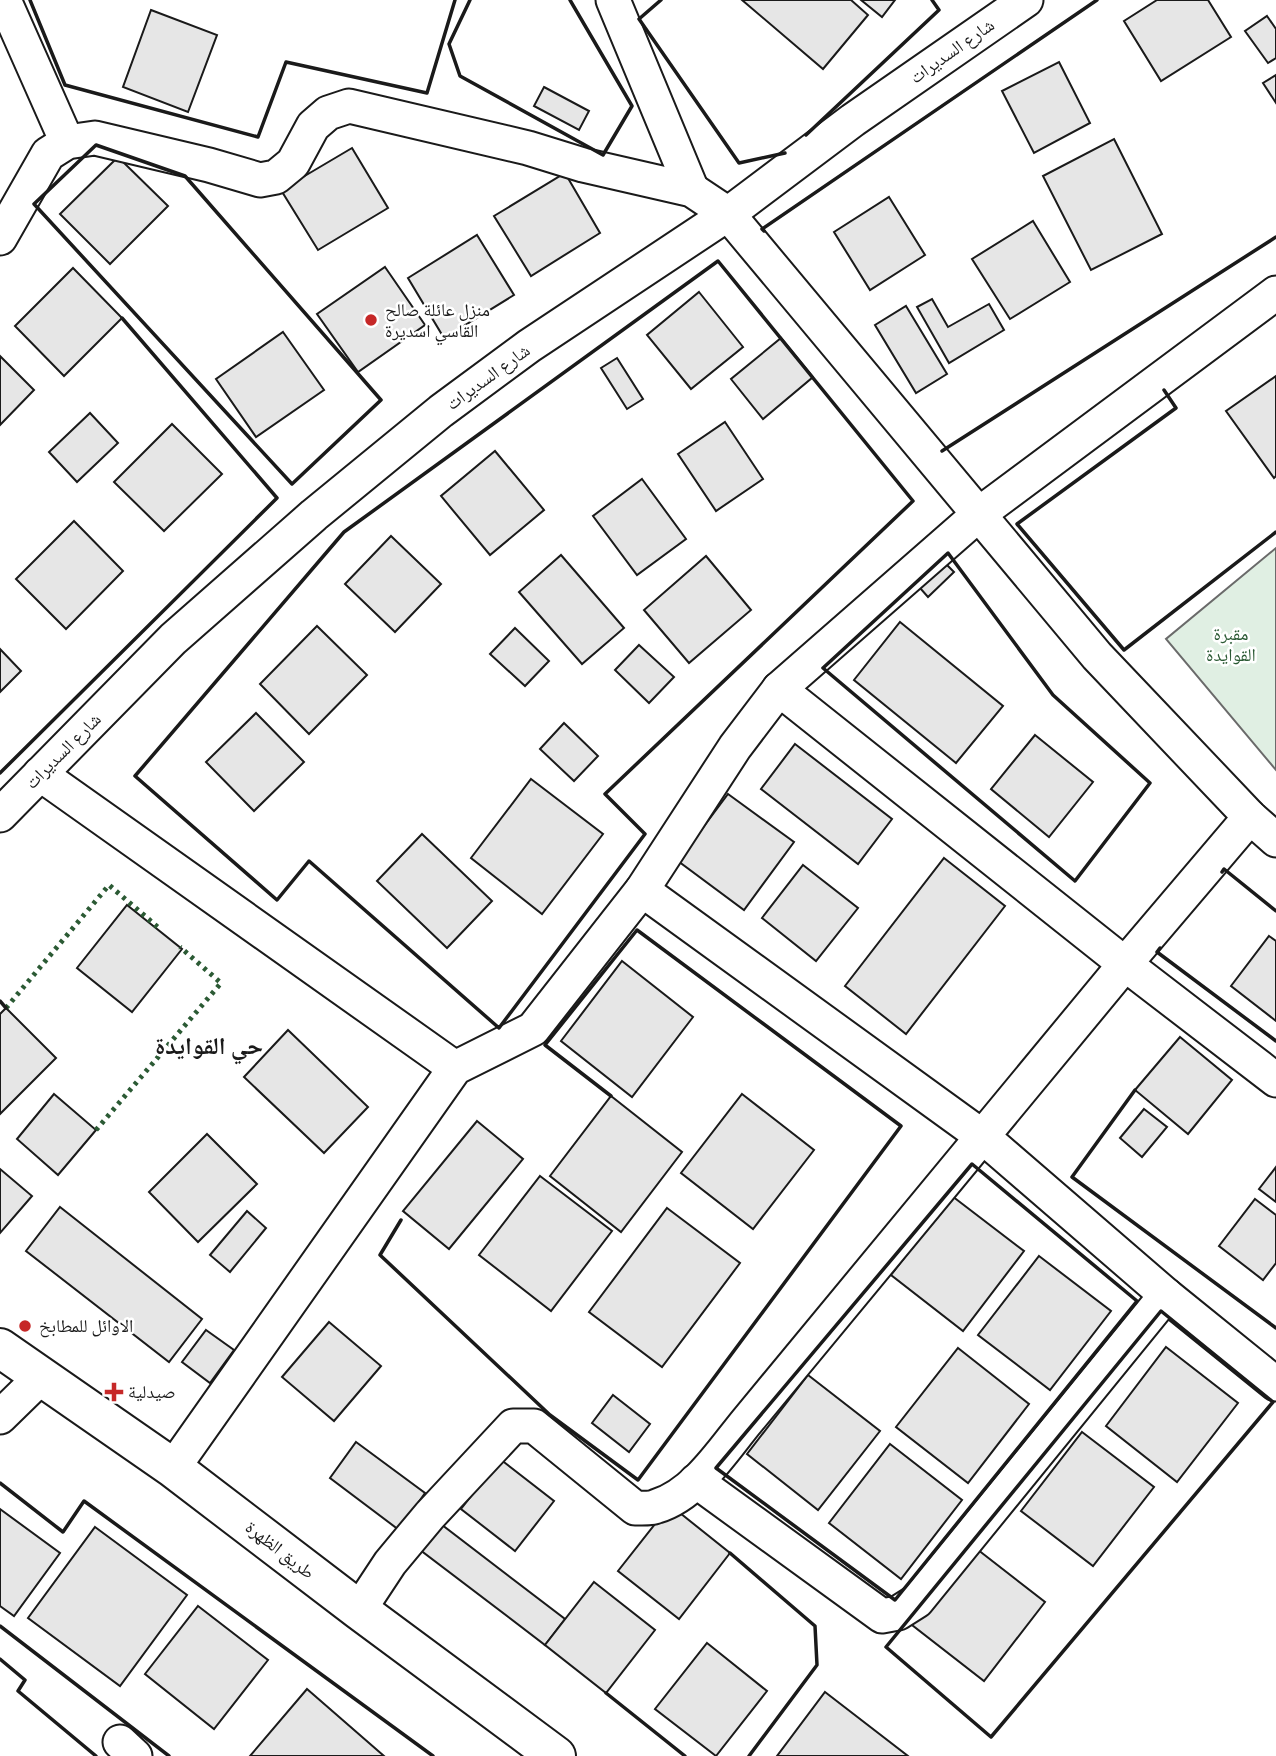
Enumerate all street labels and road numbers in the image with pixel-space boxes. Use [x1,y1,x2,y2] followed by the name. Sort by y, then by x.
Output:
[905,14,999,88] street label: شارع السديرات
[442,339,534,415] street label: شارع السديرات
[20,708,106,794] street label: شارع السديرات
[241,1516,319,1584] street label: طريق الظهرة

